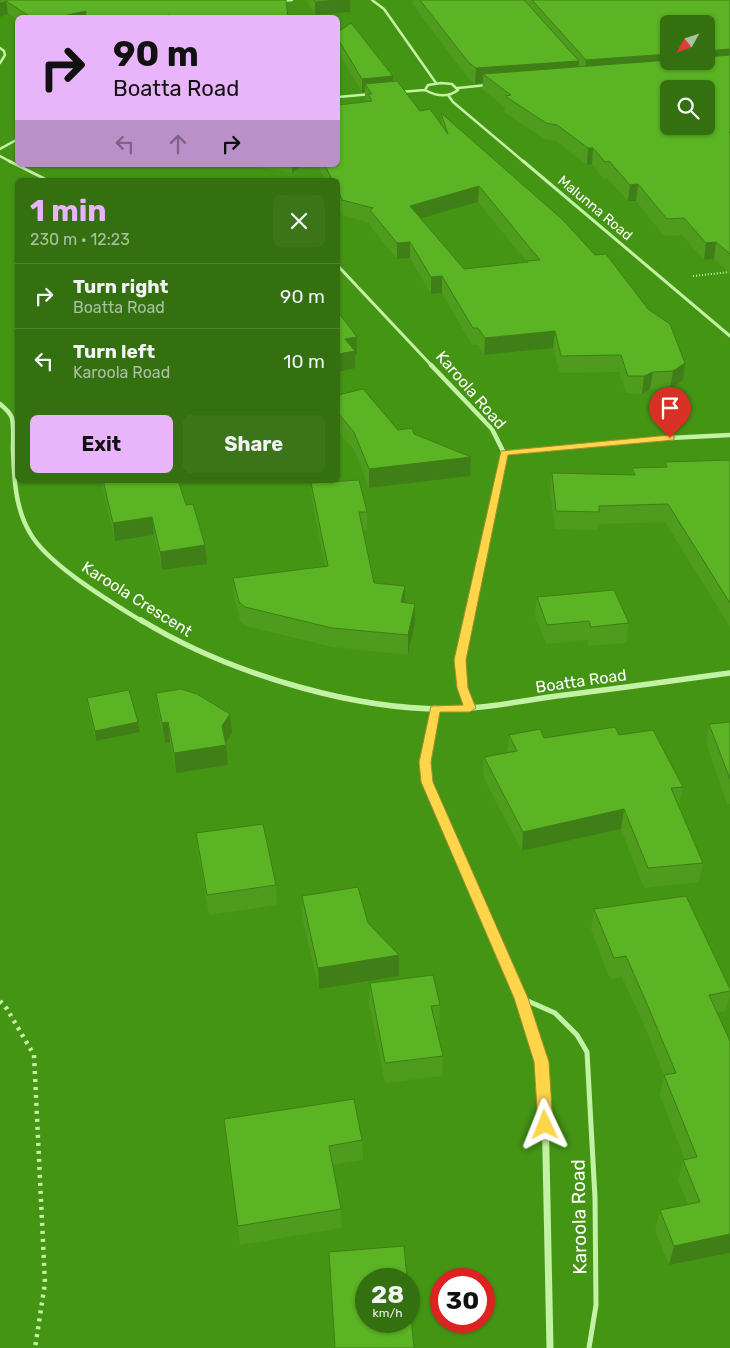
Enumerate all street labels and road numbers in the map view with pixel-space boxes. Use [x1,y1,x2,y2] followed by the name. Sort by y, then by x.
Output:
[554,172,636,244] street label: Malunna Road
[432,347,510,433] street label: Karoola Road
[78,557,196,641] street label: Karoola Crescent
[534,665,628,697] street label: Boatta Road
[566,1159,592,1275] street label: Karoola Road

